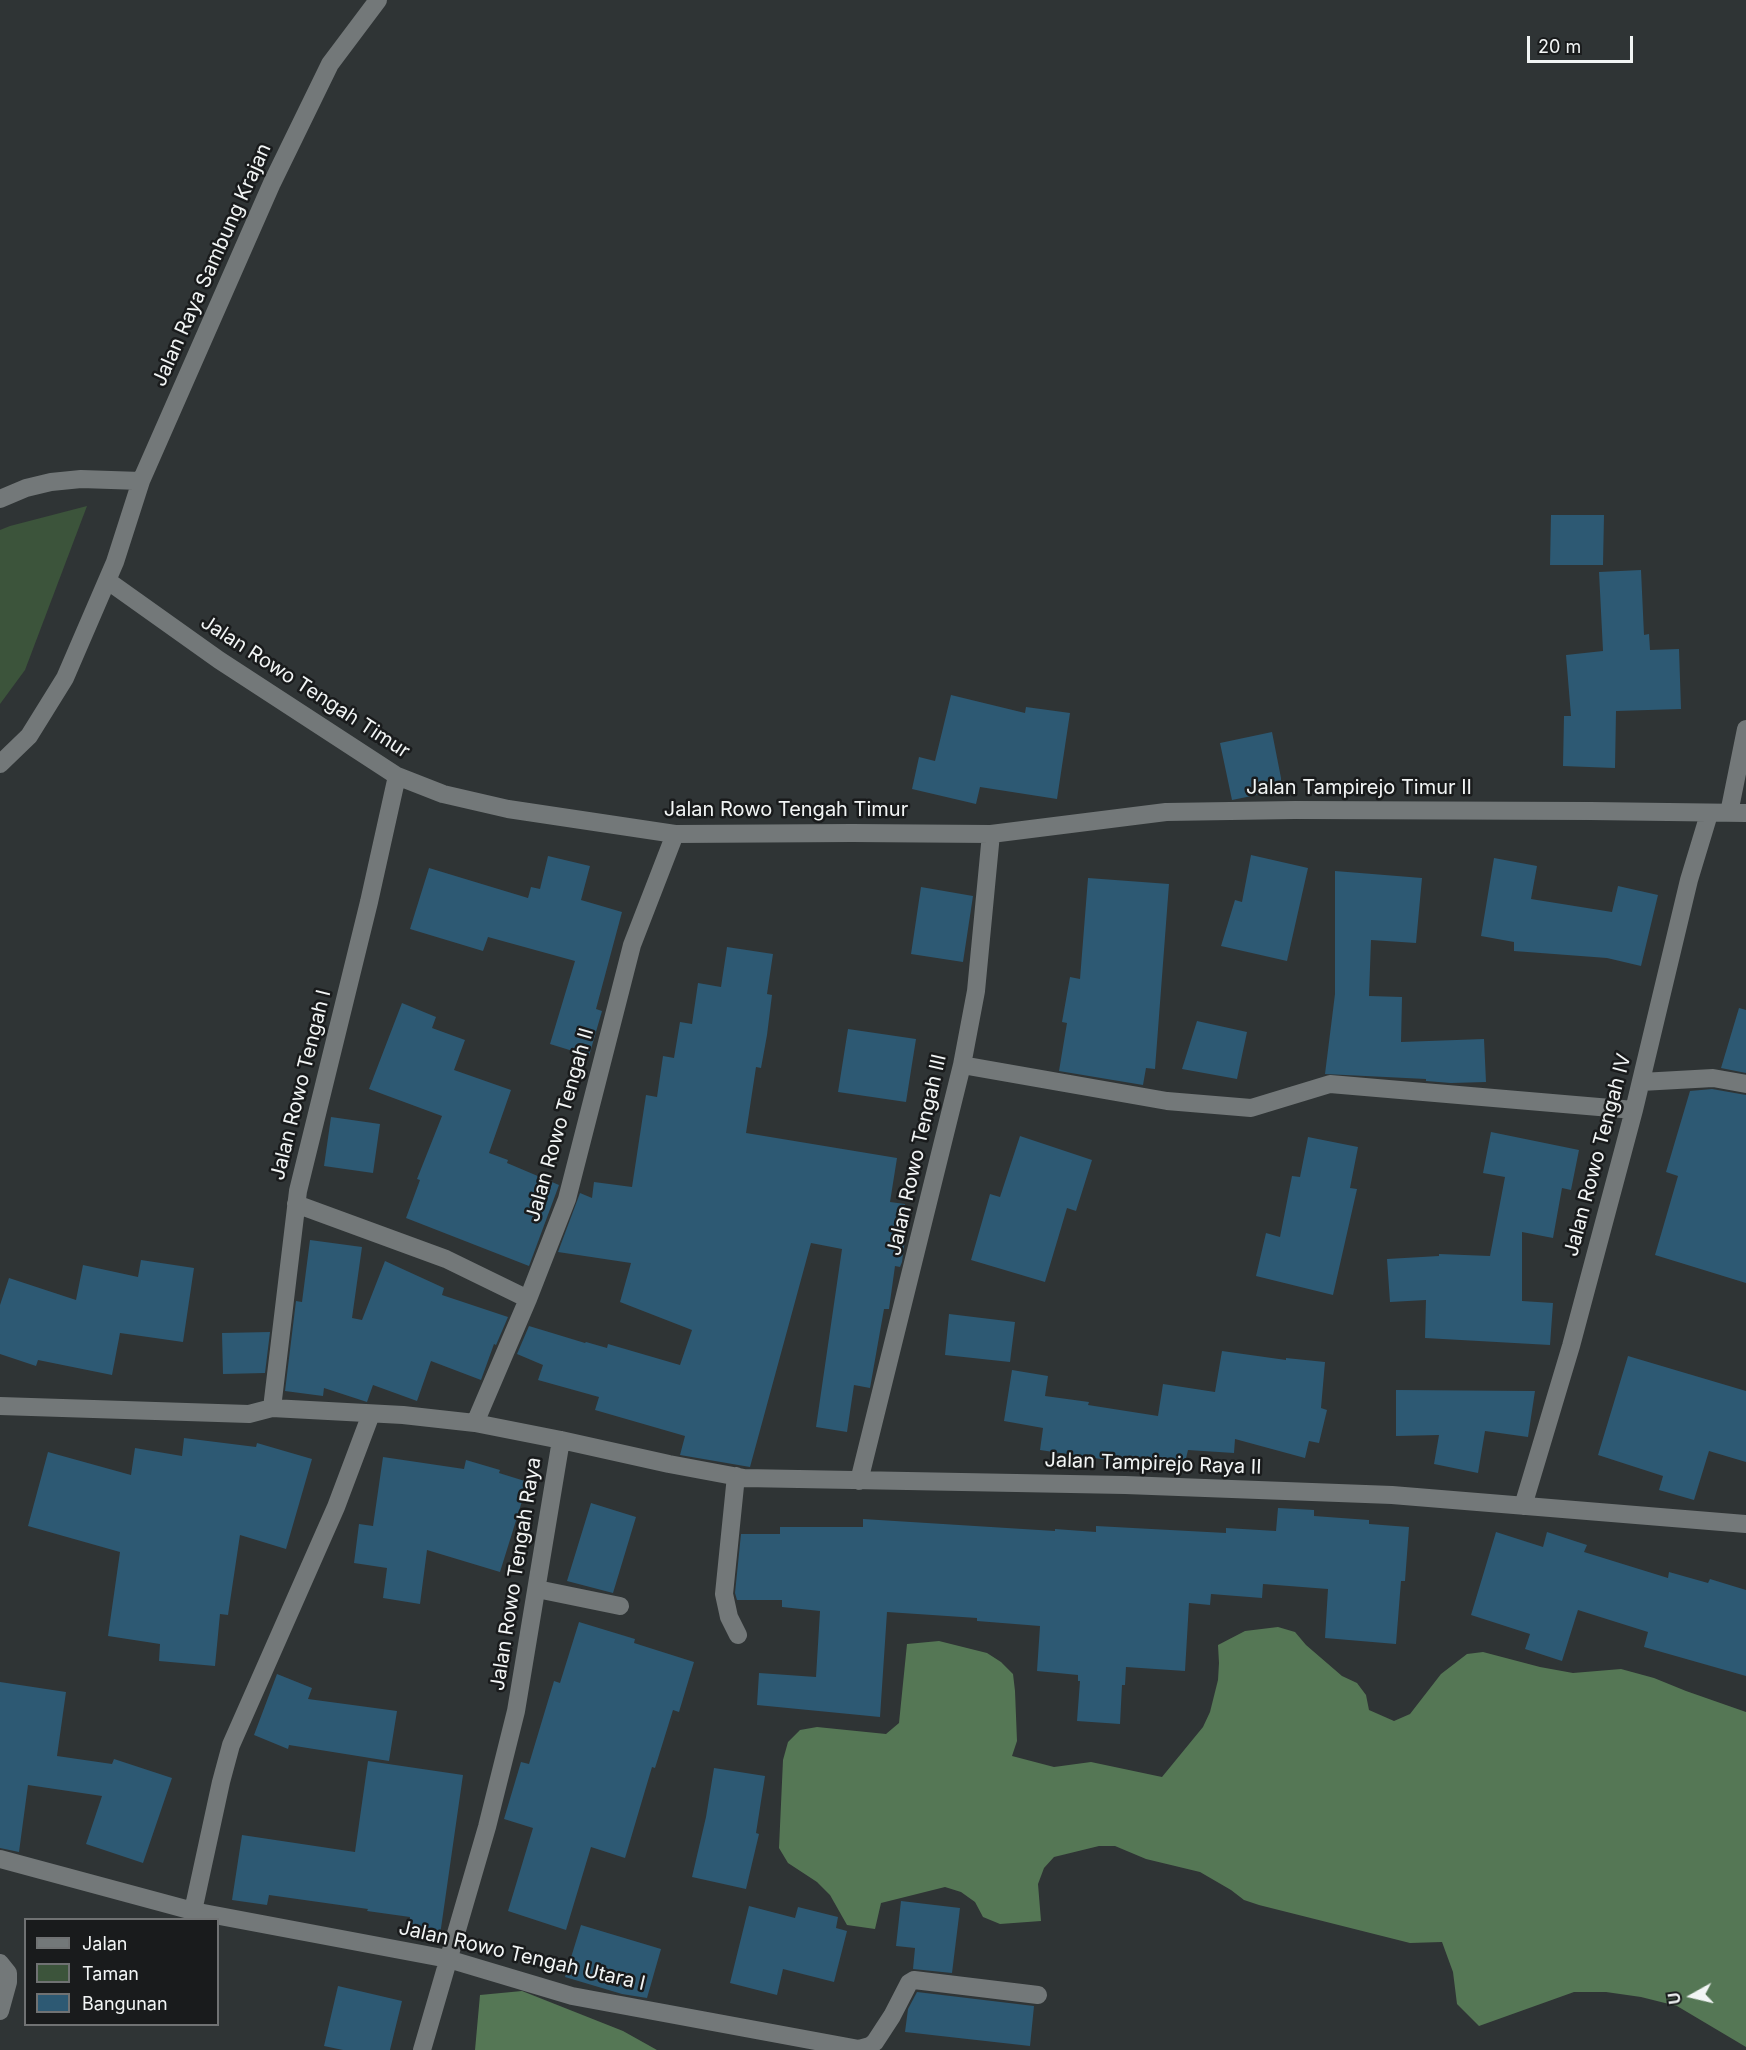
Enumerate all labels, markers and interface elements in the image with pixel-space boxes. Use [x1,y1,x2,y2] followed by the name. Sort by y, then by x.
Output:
[1530,24,1636,62] scale bar
[1538,36,1581,57] text: 20 m
[147,140,277,390] street label: Jalan Raya Sambung Krajan
[196,610,414,764] street label: Jalan Rowo Tengah Timur
[1246,776,1472,800] street label: Jalan Tampirejo Timur II
[664,798,908,822] street label: Jalan Rowo Tengah Timur
[266,987,336,1183] street label: Jalan Rowo Tengah I
[521,1025,599,1225] street label: Jalan Rowo Tengah II
[1559,1051,1637,1259] street label: Jalan Rowo Tengah IV
[882,1052,952,1258] street label: Jalan Rowo Tengah III
[1044,1448,1262,1480] street label: Jalan Tampirejo Raya II
[486,1456,546,1692] street label: Jalan Rowo Tengah Raya
[396,1916,648,1996] street label: Jalan Rowo Tengah Utara I
[24,1918,219,2026] legend
[82,1933,127,1954] text: Jalan
[82,1963,139,1984] text: Taman
[1662,1966,1722,2026] north arrow
[1663,1991,1685,2006] text: U
[82,1993,168,2014] text: Bangunan

